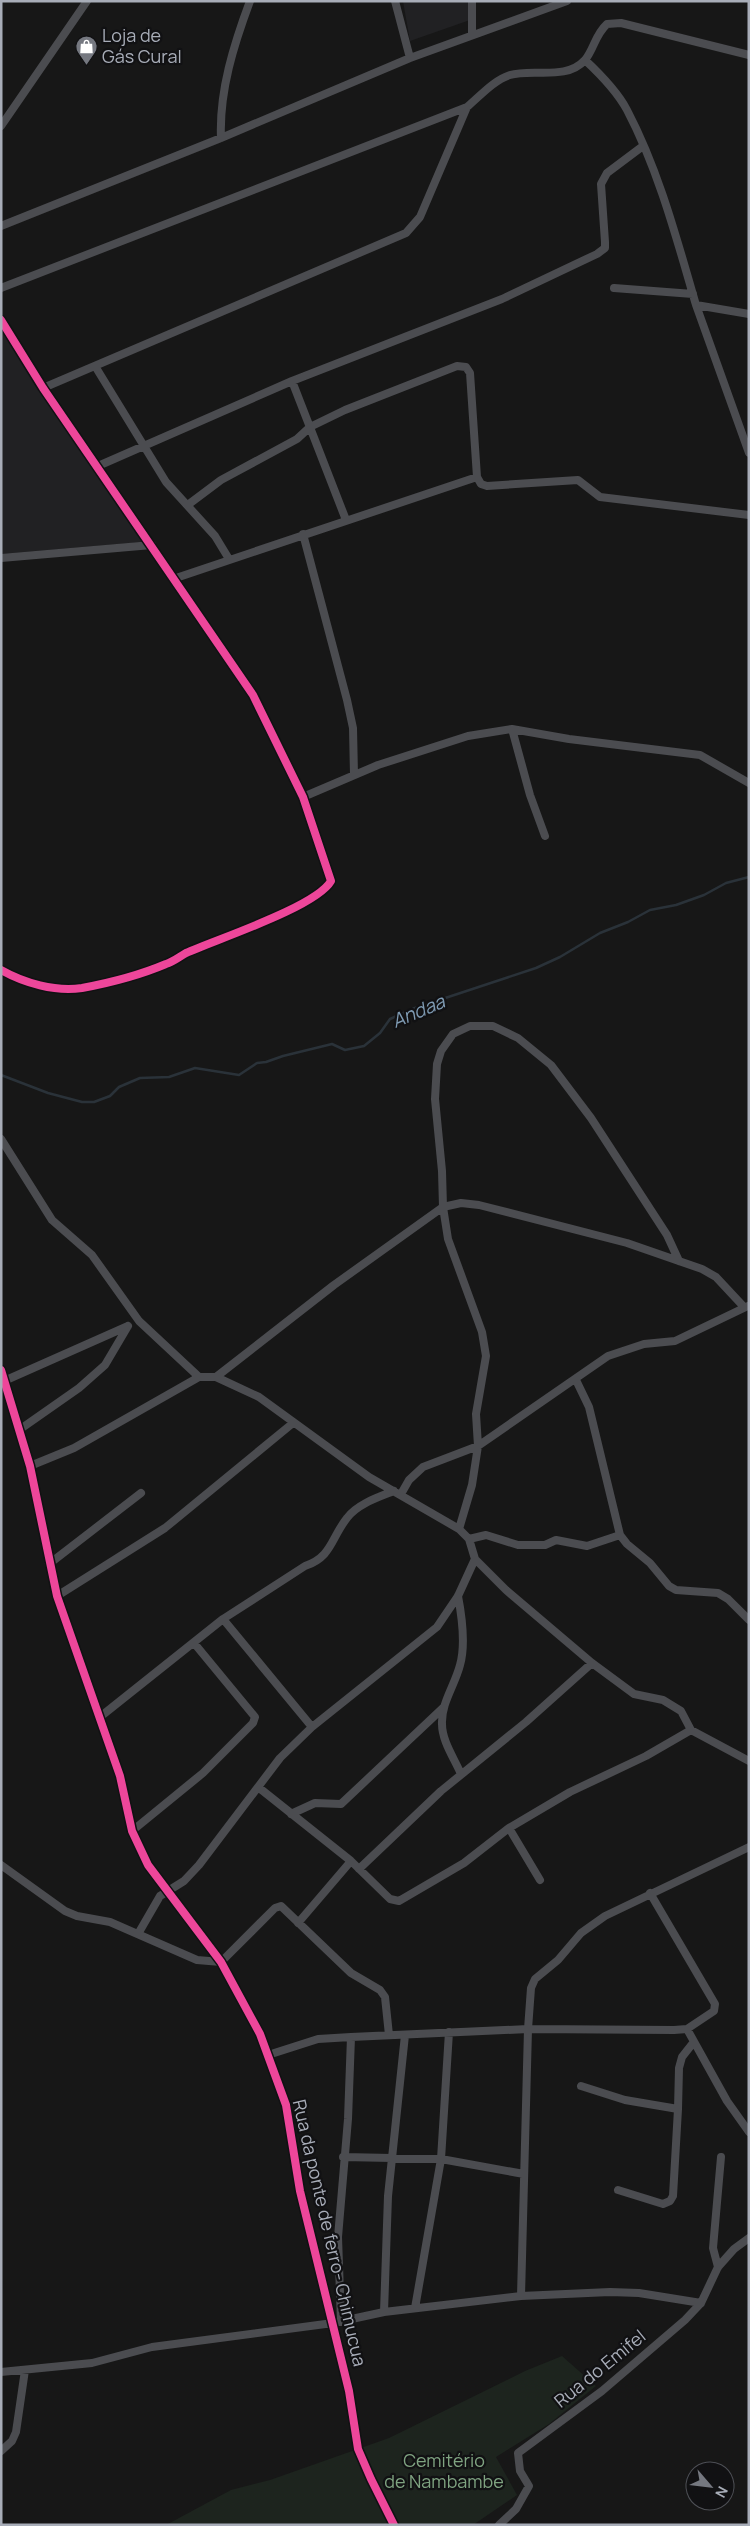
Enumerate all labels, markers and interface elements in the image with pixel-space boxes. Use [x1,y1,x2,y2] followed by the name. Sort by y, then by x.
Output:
[102,23,182,68] place label: Loja de Gás Cural
[74,34,98,65] shop icon: Loja de Gás Cural
[387,988,450,1034] water label: Andaa
[288,2097,372,2369] street label: Rua da ponte de ferro- Chimucua
[549,2324,650,2412] street label: Rua do Emifel
[384,2448,504,2493] park label: Cemitério de Nambambe
[685,2461,735,2511] north arrow
[711,2483,733,2501] text: N

